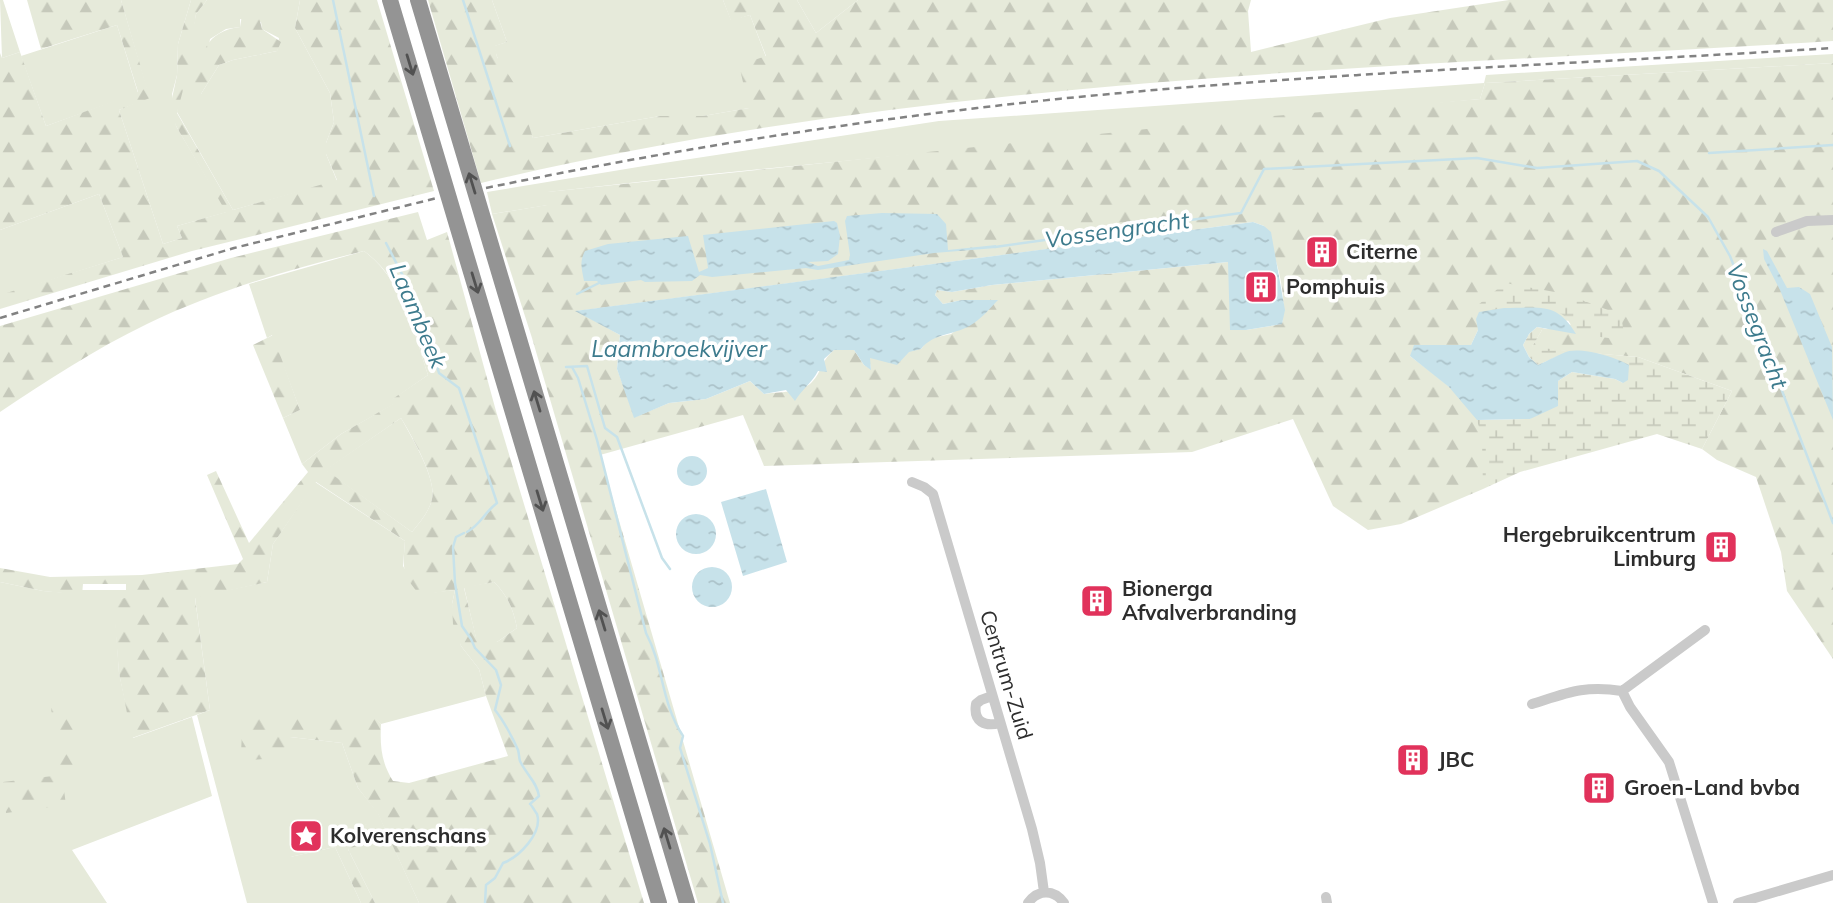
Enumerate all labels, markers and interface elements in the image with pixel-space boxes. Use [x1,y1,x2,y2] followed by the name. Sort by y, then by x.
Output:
[404,54,417,76] one-way arrow
[465,173,478,195] one-way arrow
[1043,205,1192,254] water label: Vossengracht
[1303,233,1341,271] building icon: Citerne
[1346,238,1418,264] place label: Citerne
[383,259,454,374] water label: Laambeek
[1720,259,1795,394] water label: Vossegracht
[1242,268,1280,306] building icon: Pomphuis
[469,272,482,294] one-way arrow
[1286,273,1385,299] place label: Pomphuis
[591,334,768,363] water label: Laambroekvijver
[530,391,543,413] one-way arrow
[534,490,547,512] one-way arrow
[1503,521,1696,571] place label: Hergebruikcentrum Limburg
[1702,528,1740,566] building icon: Hergebruikcentrum Limburg
[1122,575,1297,625] place label: Bionerga Afvalverbranding
[1078,582,1116,620] building icon: Bionerga Afvalverbranding
[975,607,1039,743] street label: Centrum-Zuid
[595,609,608,631] one-way arrow
[599,708,612,730] one-way arrow
[1394,741,1432,779] building icon: JBC
[1438,746,1474,772] place label: JBC
[1580,769,1618,807] building icon: Groen-Land bvba
[1624,774,1800,800] place label: Groen-Land bvba
[287,817,325,855] place icon: Kolverenschans
[330,822,487,848] place label: Kolverenschans
[660,827,673,849] one-way arrow

